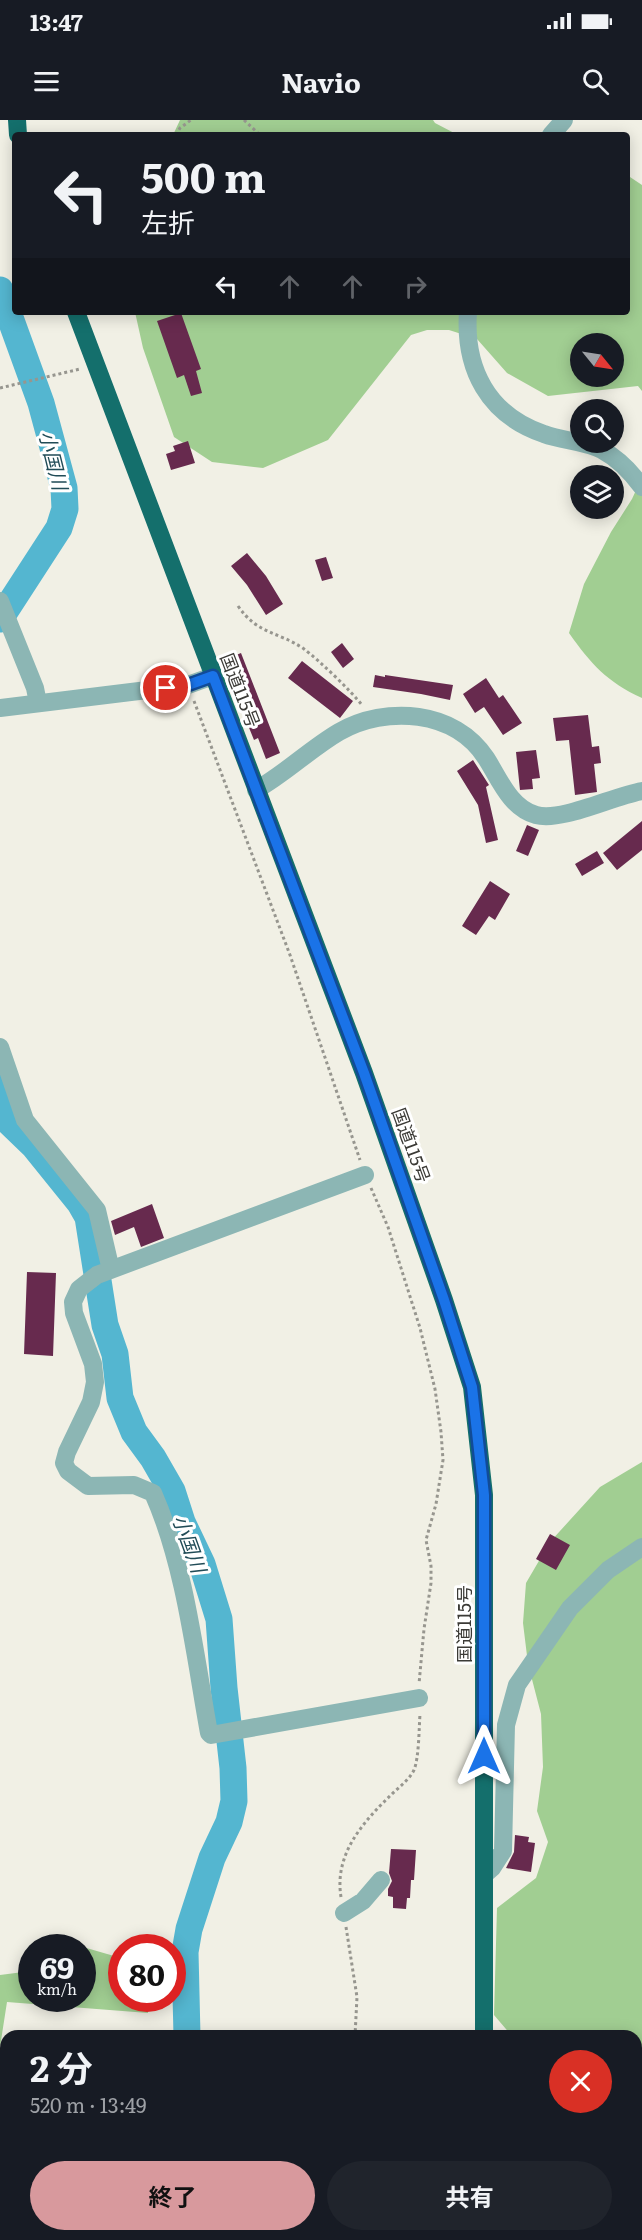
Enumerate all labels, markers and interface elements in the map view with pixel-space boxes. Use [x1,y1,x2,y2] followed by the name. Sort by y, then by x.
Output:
[30,5,83,38] text: 13:47
[281,61,361,101] text: Navio
[30,65,63,98] icon: menu
[579,65,612,98] icon: search
[141,144,266,206] text: 500 m
[42,156,120,234] icon: left
[141,201,195,241] text: 左折
[210,270,243,303] icon: left
[273,270,306,303] icon: ahead
[336,270,369,303] icon: ahead
[399,270,432,303] icon: right
[570,333,624,387] north arrow
[570,333,624,519] map controls
[570,399,624,453] button: search
[33,427,77,495] water label: 小国川
[570,465,624,519] button: layers
[214,649,268,731] street label: 国道115号
[140,662,191,713] pin
[149,671,182,704] icon: arrive
[386,1104,438,1186] street label: 国道115号
[167,1510,216,1578] water label: 小国川
[450,1585,477,1663] street label: 国道115号
[452,1724,516,1788] position arrow
[108,1934,186,2012] speed limit sign: 80
[40,1944,74,1988] text: 69
[37,1977,77,2000] text: km/h
[30,2040,93,2093] text: 2 分
[549,2050,612,2113] button: close
[30,2089,146,2119] text: 520 m · 13:49
[30,2161,315,2230] button: 終了
[327,2161,612,2230] button: 共有

